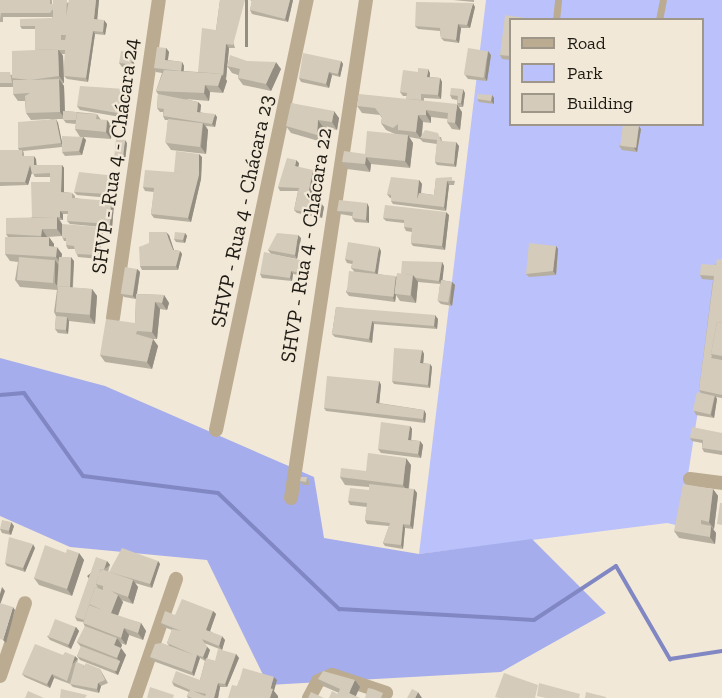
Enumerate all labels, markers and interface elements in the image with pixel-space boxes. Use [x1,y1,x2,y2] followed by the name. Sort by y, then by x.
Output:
[509,18,704,126] legend
[567,32,606,54] text: Road
[86,36,144,276] street label: SHVP - Rua 4 - Chácara 24
[567,62,603,84] text: Park
[205,92,279,330] street label: SHVP - Rua 4 - Chácara 23
[567,92,633,114] text: Building
[275,125,337,365] street label: SHVP - Rua 4 - Chácara 22

